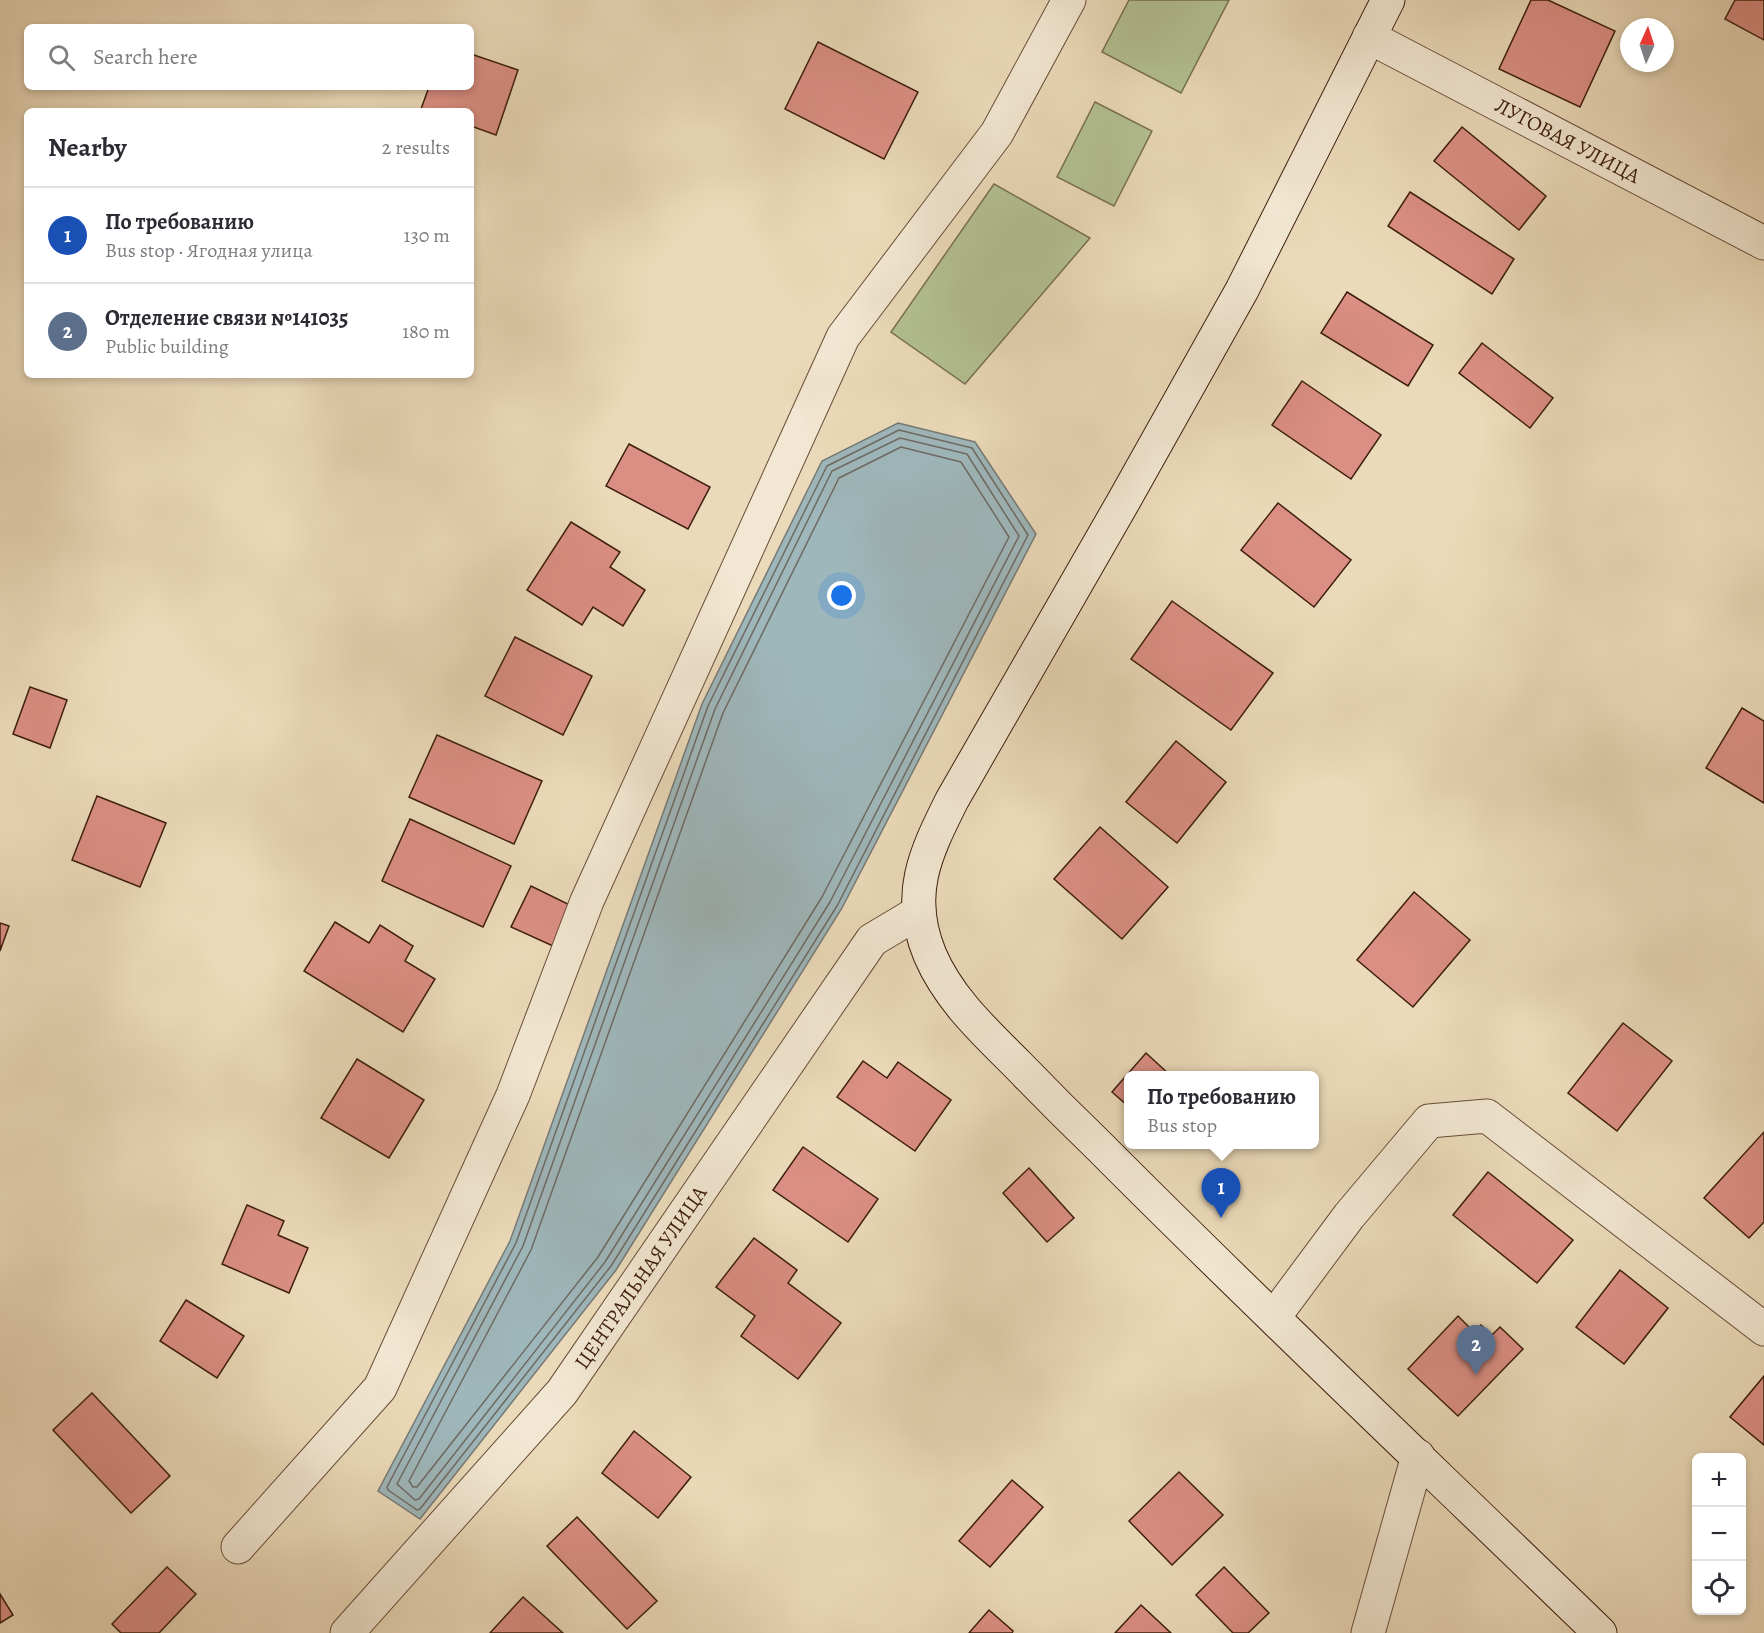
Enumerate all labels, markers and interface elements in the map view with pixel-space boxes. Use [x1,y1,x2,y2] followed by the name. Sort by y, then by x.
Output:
[1620,18,1674,72] north arrow
[24,24,474,90] search box
[45,41,78,74] icon: search
[93,42,198,72] text: Search here
[1490,91,1646,190] street label: ЛУГОВАЯ УЛИЦА
[48,130,127,165] text: Nearby
[382,134,450,161] text: 2 results
[105,207,254,237] text: По требованию
[64,222,71,249] text: 1
[404,222,450,249] text: 130 m
[105,237,313,264] text: Bus stop · Ягодная улица
[105,303,348,333] text: Отделение связи №141035
[63,318,72,345] text: 2
[402,318,450,345] text: 180 m
[105,333,229,360] text: Public building
[827,581,856,610] your location
[1124,1071,1319,1149] popup
[1147,1082,1296,1112] text: По требованию
[1147,1112,1217,1139] text: Bus stop
[1202,1168,1240,1218] pin: 1
[568,1180,714,1374] street label: ЦЕНТРАЛЬНАЯ УЛИЦА
[1456,1326,1496,1375] pin: 2
[1692,1453,1746,1615] map controls
[1692,1453,1746,1507] button: +
[1692,1507,1746,1561] button: −
[1692,1561,1746,1615] button: locate

